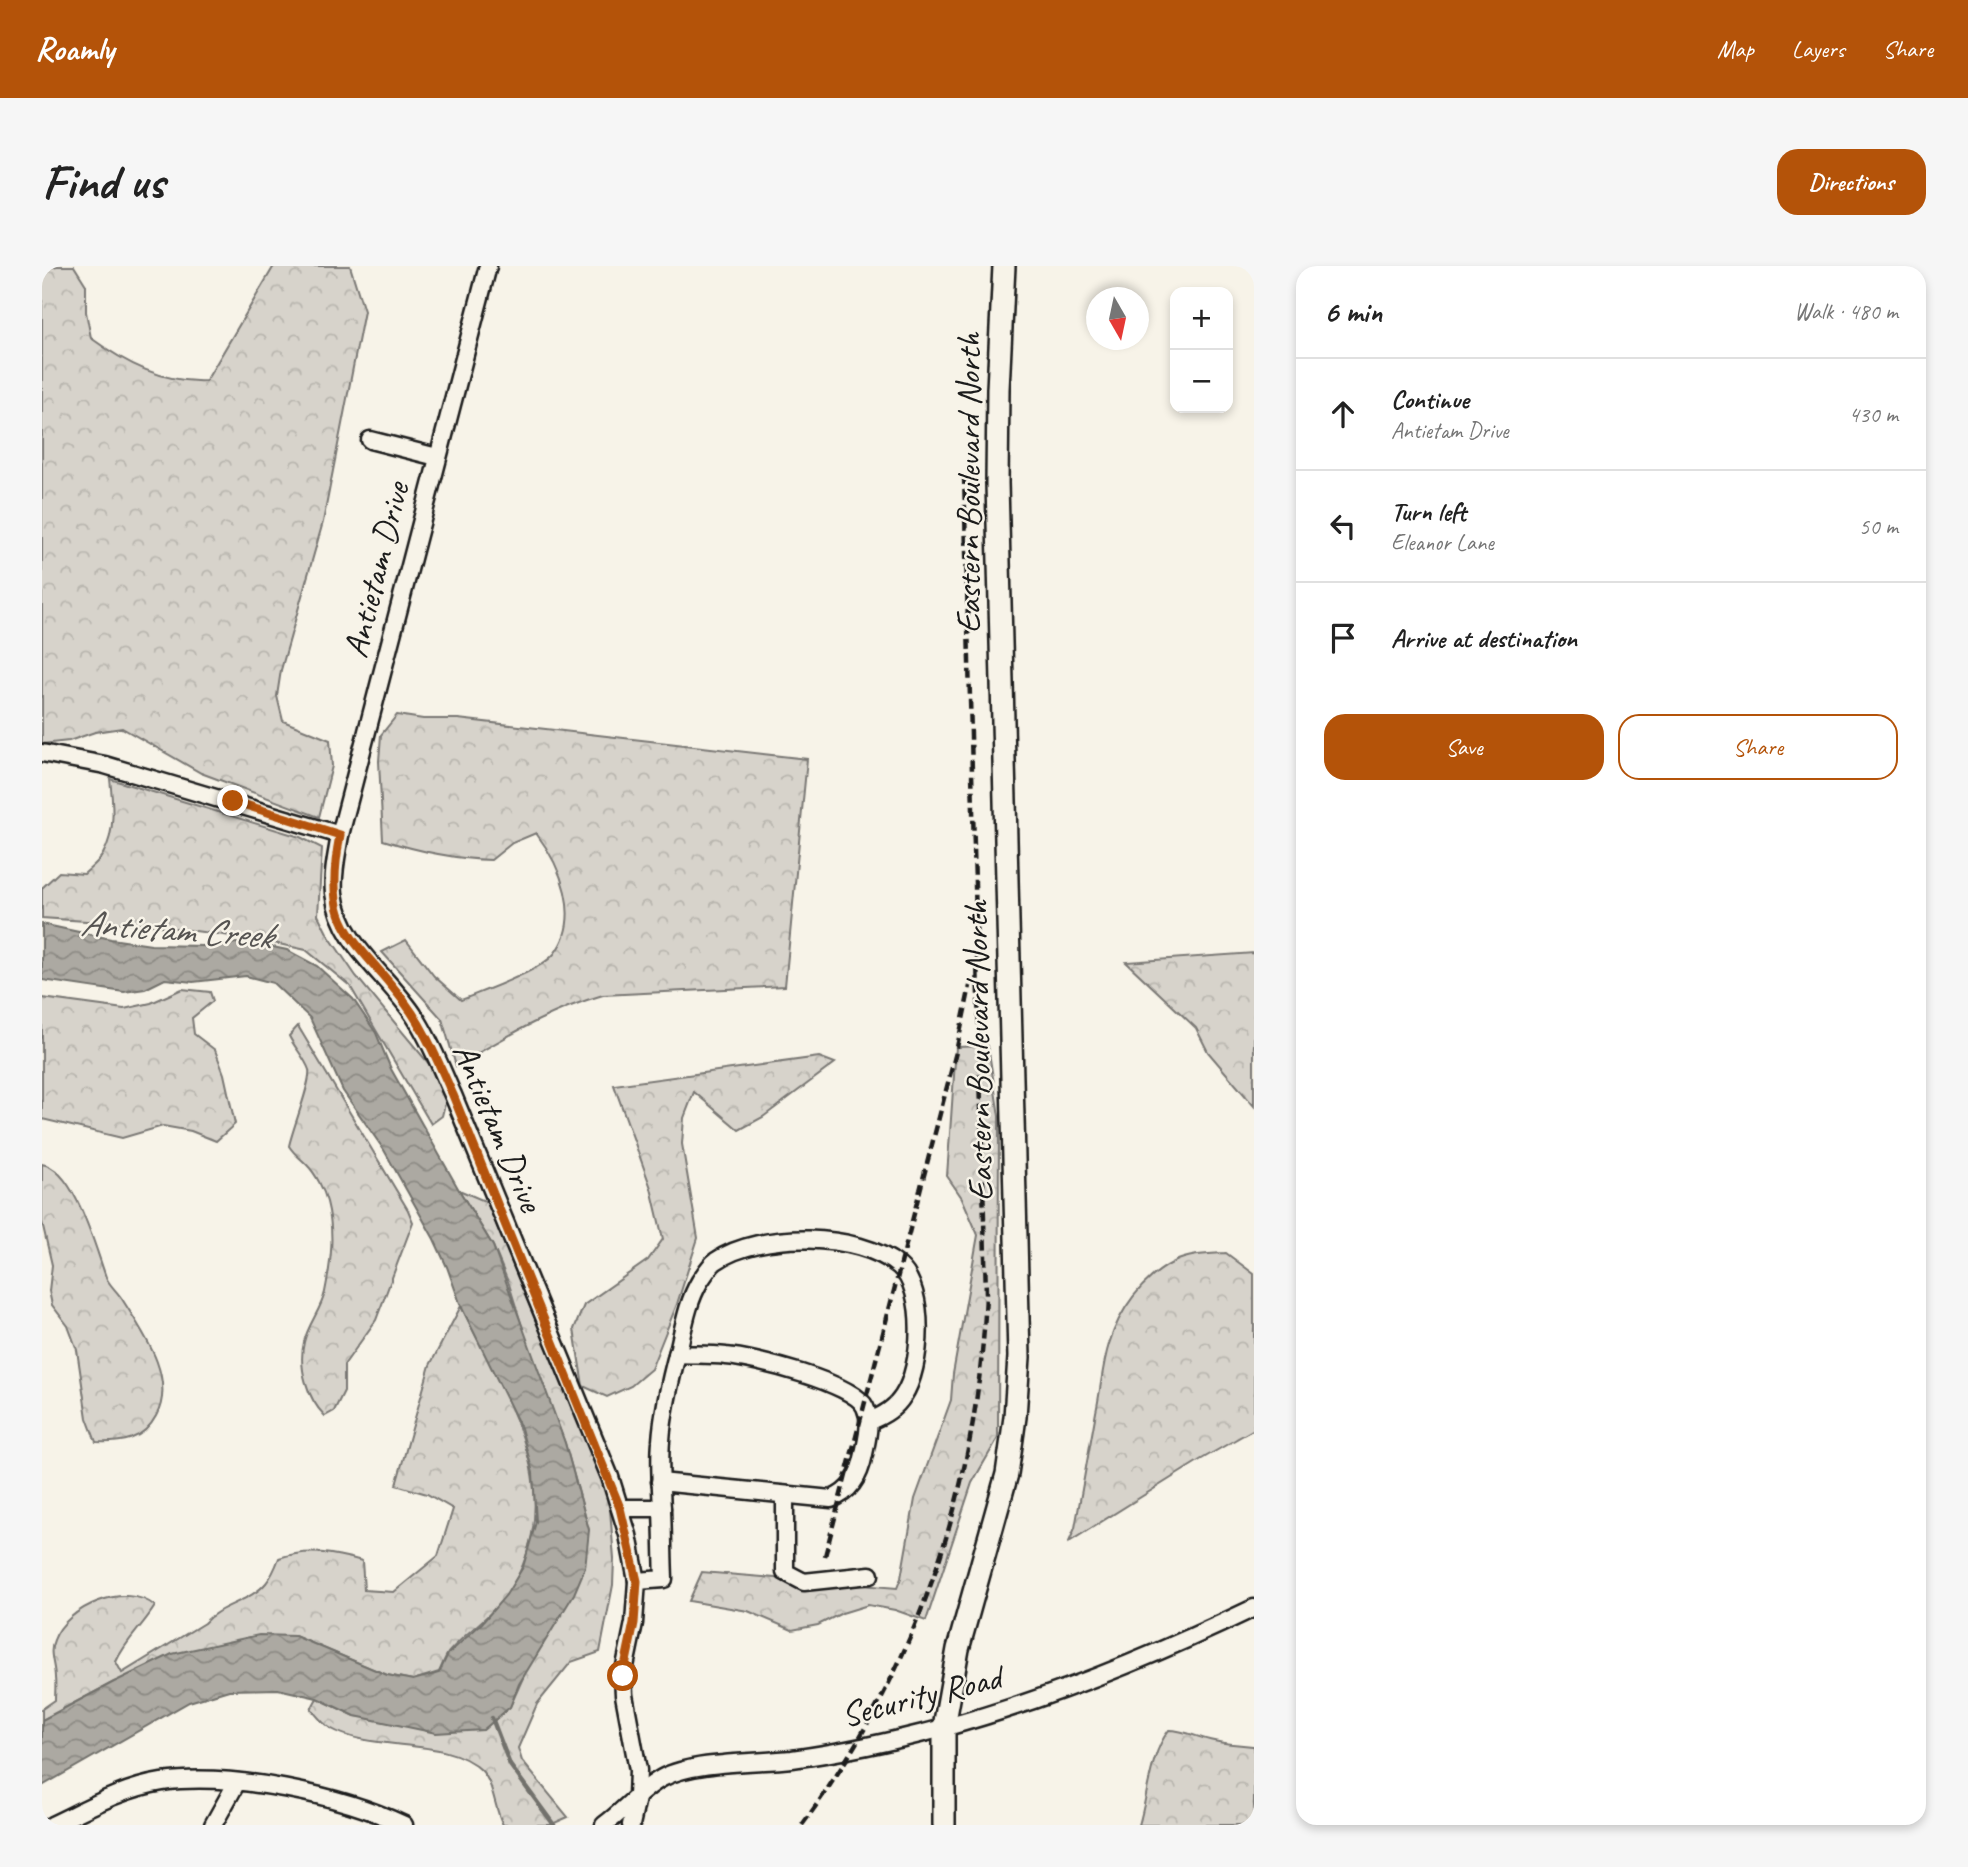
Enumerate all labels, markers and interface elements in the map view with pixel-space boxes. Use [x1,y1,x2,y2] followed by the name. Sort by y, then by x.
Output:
[35,28,114,70] text: Roamly
[1717,34,1754,64] text: Map
[1792,34,1845,64] text: Layers
[1883,34,1933,64] text: Share
[1777,149,1926,215] button: Directions
[42,151,164,213] text: Find us
[1086,287,1149,350] north arrow
[1170,287,1233,413] map controls
[1170,287,1233,350] button: +
[1324,293,1382,331] text: 6 min
[1794,297,1898,326] text: Walk · 480 m
[946,331,991,633] street label: Eastern Boulevard North
[1170,350,1233,413] button: −
[1391,383,1469,416] text: Continue
[1324,395,1362,433] icon: ahead
[1849,400,1898,429] text: 430 m
[1391,416,1509,445] text: Antietam Drive
[333,475,420,662] street label: Antietam Drive
[1391,495,1466,528] text: Turn left
[1324,507,1362,545] icon: left
[1859,512,1898,541] text: 50 m
[1391,528,1494,557] text: Eleanor Lane
[1324,619,1362,657] icon: arrive
[1391,622,1577,655] text: Arrive at destination
[1324,714,1604,780] button: Save
[1618,714,1898,780] button: Share
[217,785,248,816] route end
[953,898,1003,1202] street label: Eastern Boulevard North
[79,899,281,960] water label: Antietam Creek
[442,1036,555,1221] street label: Antietam Drive
[837,1653,1011,1738] street label: Security Road
[607,1660,638,1691] route start

